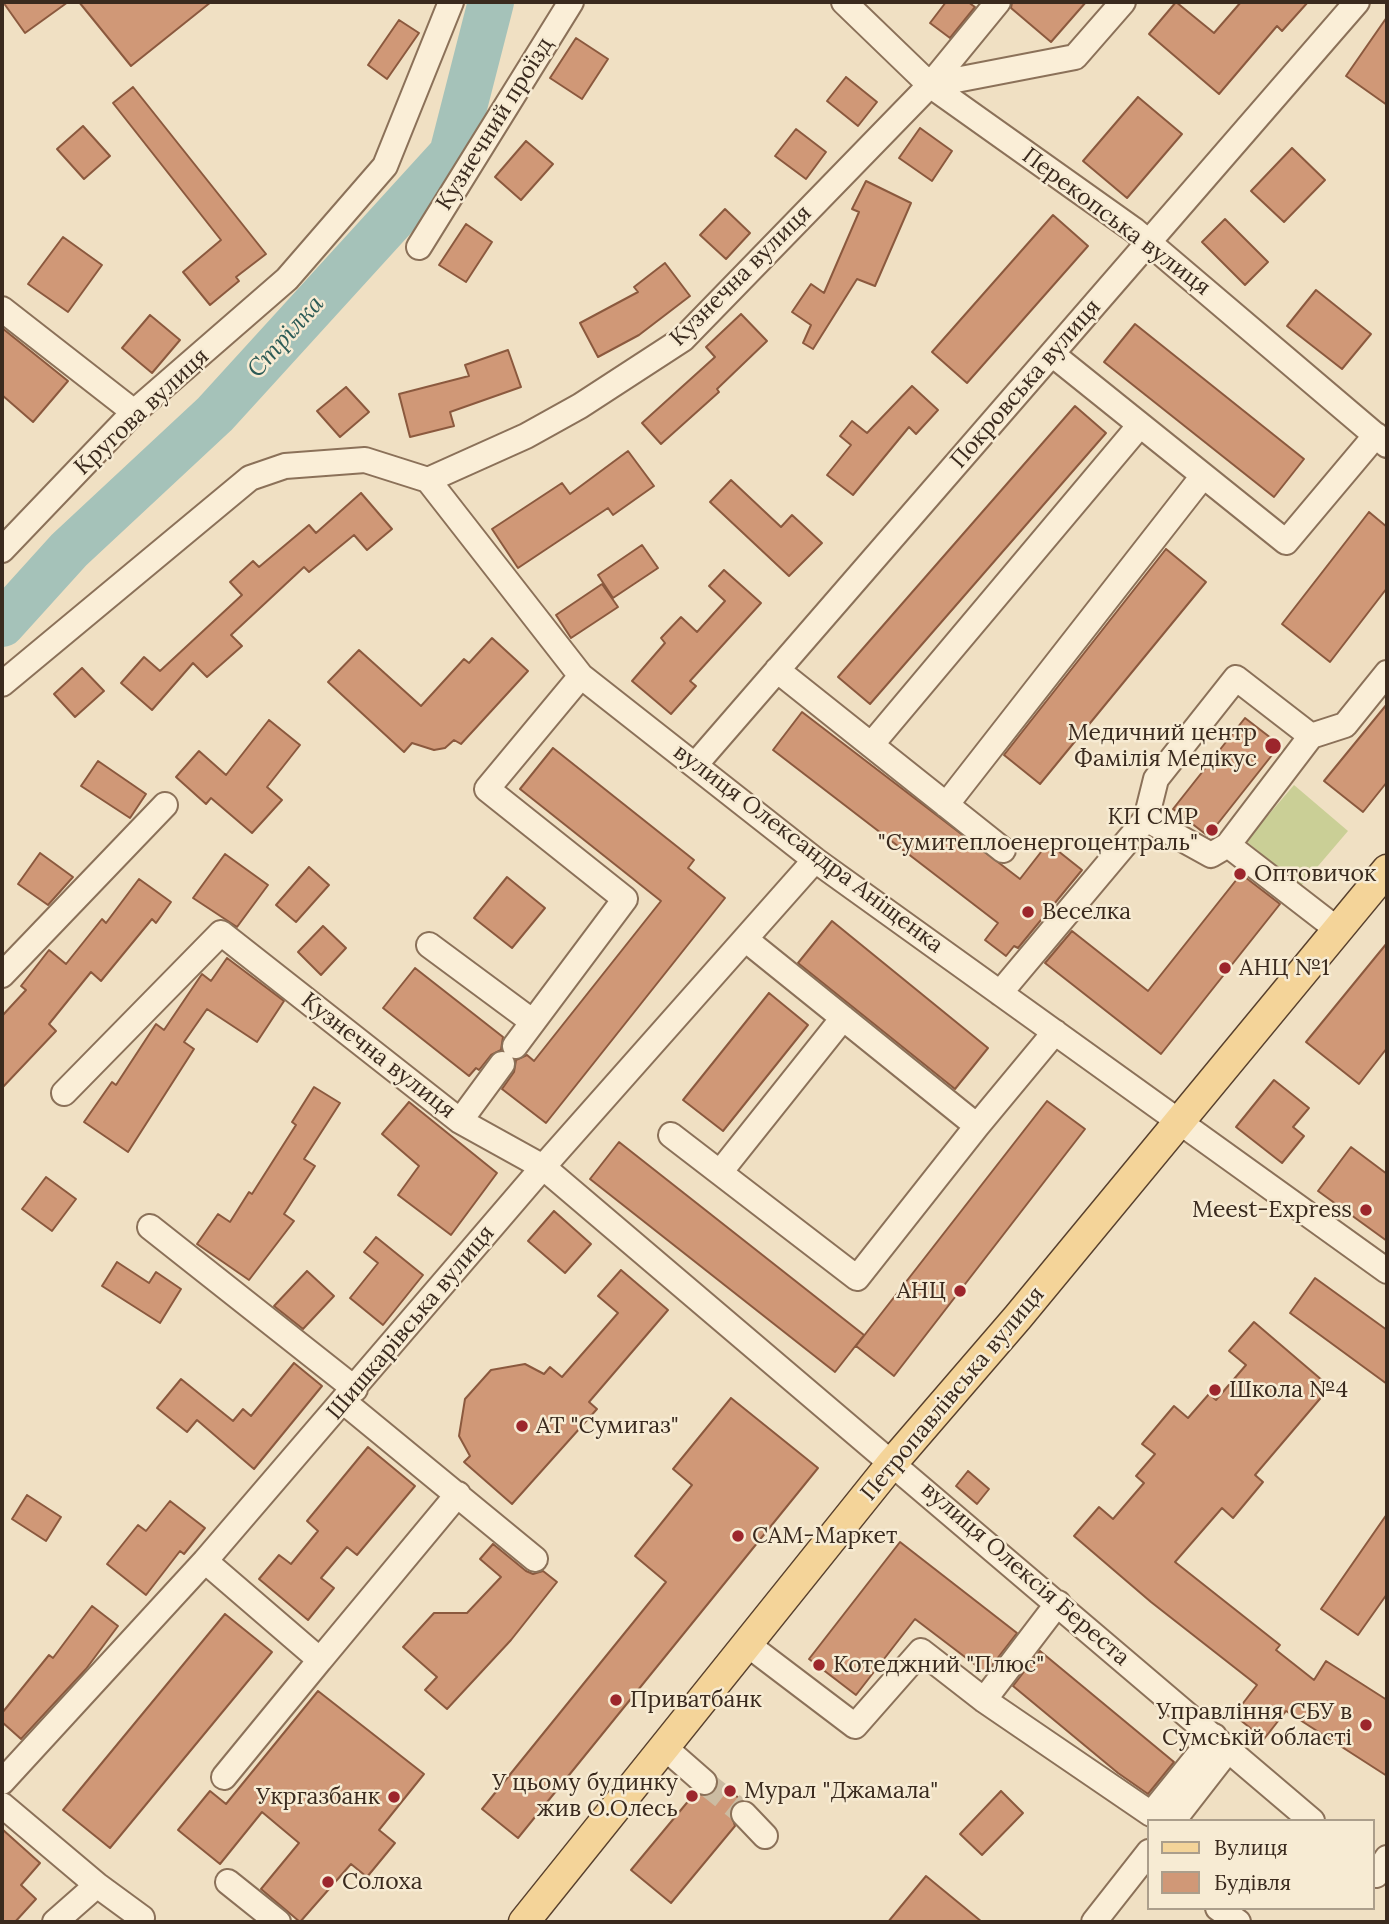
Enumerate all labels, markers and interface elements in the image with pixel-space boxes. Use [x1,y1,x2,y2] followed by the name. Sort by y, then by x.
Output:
[431,33,559,215] street label: Кузнечний проїзд
[1016,142,1216,302] street label: Перекопська вулиця
[665,200,817,352] street label: Кузнечна вулиця
[242,290,330,384] water label: Стрілка
[945,294,1107,474] street label: Покровська вулиця
[69,343,215,481] street label: Кругова вулиця
[1067,719,1257,773] place label: Медичний центр Фамілія Медікус
[1263,736,1283,756] marker: Медичний центр Фамілія Медікус
[668,739,948,959] street label: вулиця Олександра Аніщенка
[878,803,1198,857] place label: КП СМР "Сумитеплоенергоцентраль"
[1204,822,1220,838] marker: КП СМР "Сумитеплоенергоцентраль"
[1254,860,1376,888] place label: Оптовичок
[1232,866,1248,882] marker: Оптовичок
[1042,898,1131,926] place label: Веселка
[1020,904,1036,920] marker: Веселка
[1239,954,1330,982] place label: АНЦ №1
[1217,960,1233,976] marker: АНЦ №1
[295,987,461,1125] street label: Кузнечна вулиця
[1192,1196,1352,1224] place label: Meest-Express
[1358,1202,1374,1218] marker: Meest-Express
[321,1220,501,1426] street label: Шишкарівська вулиця
[896,1277,946,1305] place label: АНЦ
[855,1281,1051,1507] street label: Петропавлівська вулиця
[952,1283,968,1299] marker: АНЦ
[1229,1376,1348,1404] place label: Школа №4
[1207,1382,1223,1398] marker: Школа №4
[536,1412,679,1440] place label: АТ "Сумигаз"
[514,1418,530,1434] marker: АТ "Сумигаз"
[915,1476,1135,1672] street label: вулиця Олексія Береста
[752,1522,897,1550] place label: САМ-Маркет
[730,1528,746,1544] marker: САМ-Маркет
[833,1651,1044,1679] place label: Котеджний "Плюс"
[811,1657,827,1673] marker: Котеджний "Плюс"
[630,1686,762,1714] place label: Приватбанк
[608,1692,624,1708] marker: Приватбанк
[1157,1698,1352,1752] place label: Управління СБУ в Сумській області
[1358,1717,1374,1733] marker: Управління СБУ в Сумській області
[492,1769,678,1823] place label: У цьому будинку жив О.Олесь
[744,1777,938,1805] place label: Мурал "Джамала"
[256,1783,380,1811] place label: Укргазбанк
[722,1783,738,1799] marker: Мурал "Джамала"
[684,1788,700,1804] marker: У цьому будинку жив О.Олесь
[386,1789,402,1805] marker: Укргазбанк
[1148,1819,1375,1910] legend
[1214,1834,1288,1861] text: Вулиця
[342,1868,423,1896] place label: Солоха
[1214,1869,1291,1896] text: Будівля
[320,1874,336,1890] marker: Солоха

